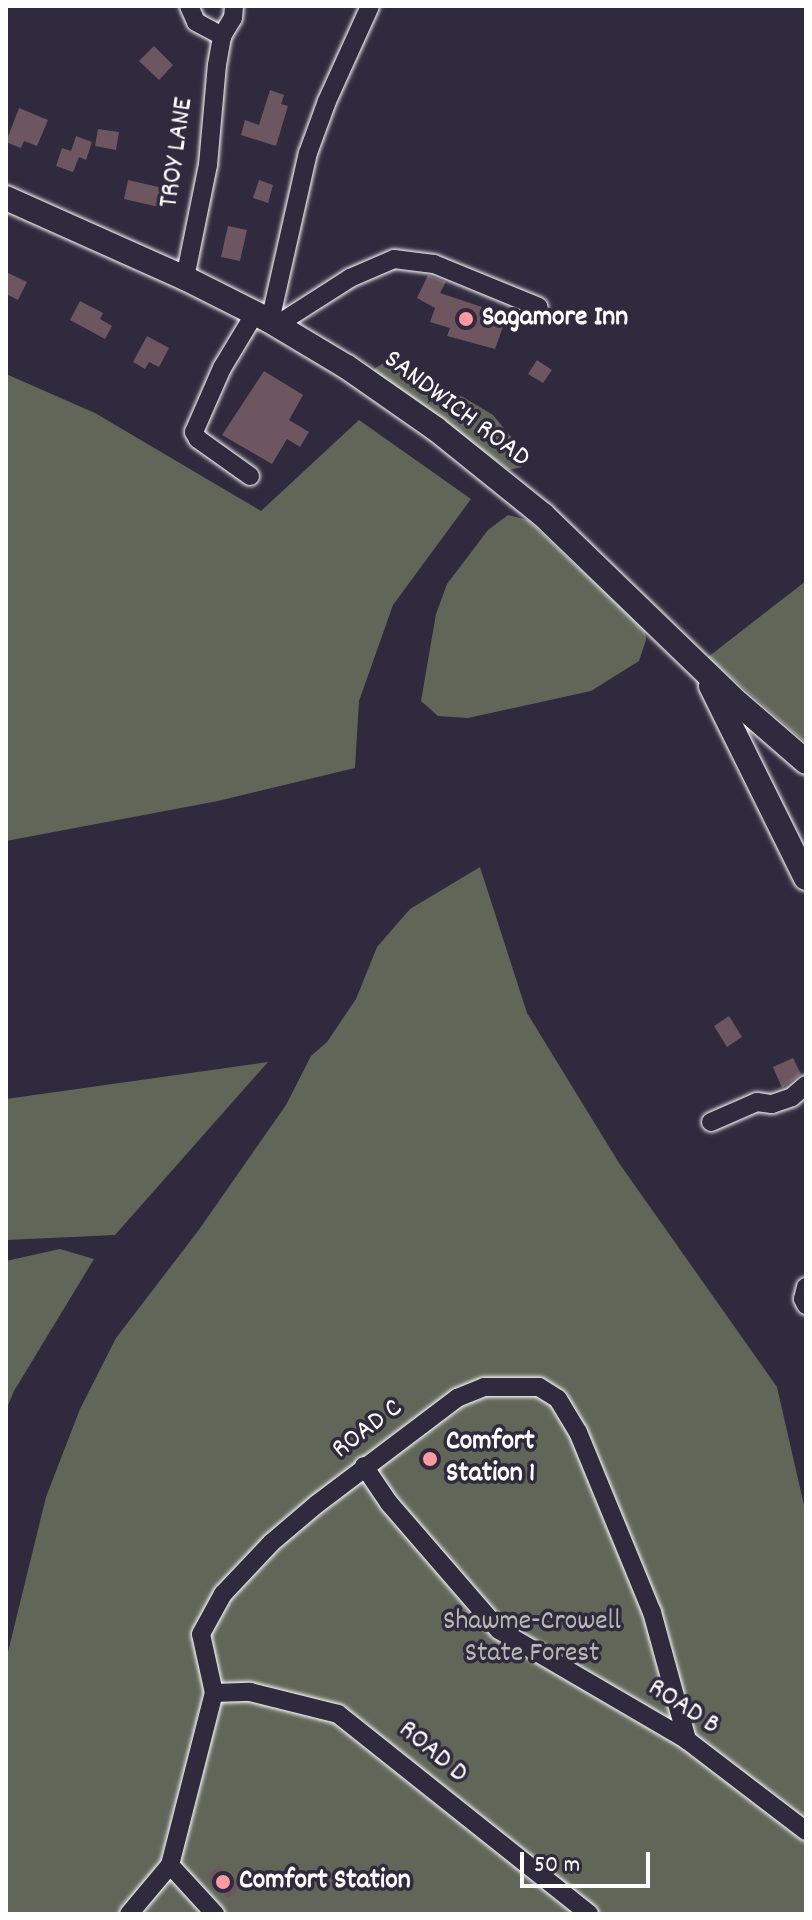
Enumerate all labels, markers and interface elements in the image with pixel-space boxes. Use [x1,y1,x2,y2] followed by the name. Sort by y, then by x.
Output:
[154,96,202,210] street label: TROY LANE
[482,302,628,336] place label: Sagamore Inn
[457,310,475,328] marker: Sagamore Inn
[376,344,536,476] street label: SANDWICH ROAD
[326,1393,410,1467] street label: ROAD C
[446,1426,535,1492] place label: Comfort Station 1
[421,1450,439,1468] marker: Comfort Station 1
[443,1606,621,1672] park label: Shawme-Crowell State Forest
[641,1672,725,1744] street label: ROAD B
[390,1714,474,1792] street label: ROAD D
[524,1836,654,1886] scale bar
[534,1849,580,1883] text: 50 m
[239,1865,411,1899] place label: Comfort Station
[214,1873,232,1891] marker: Comfort Station

